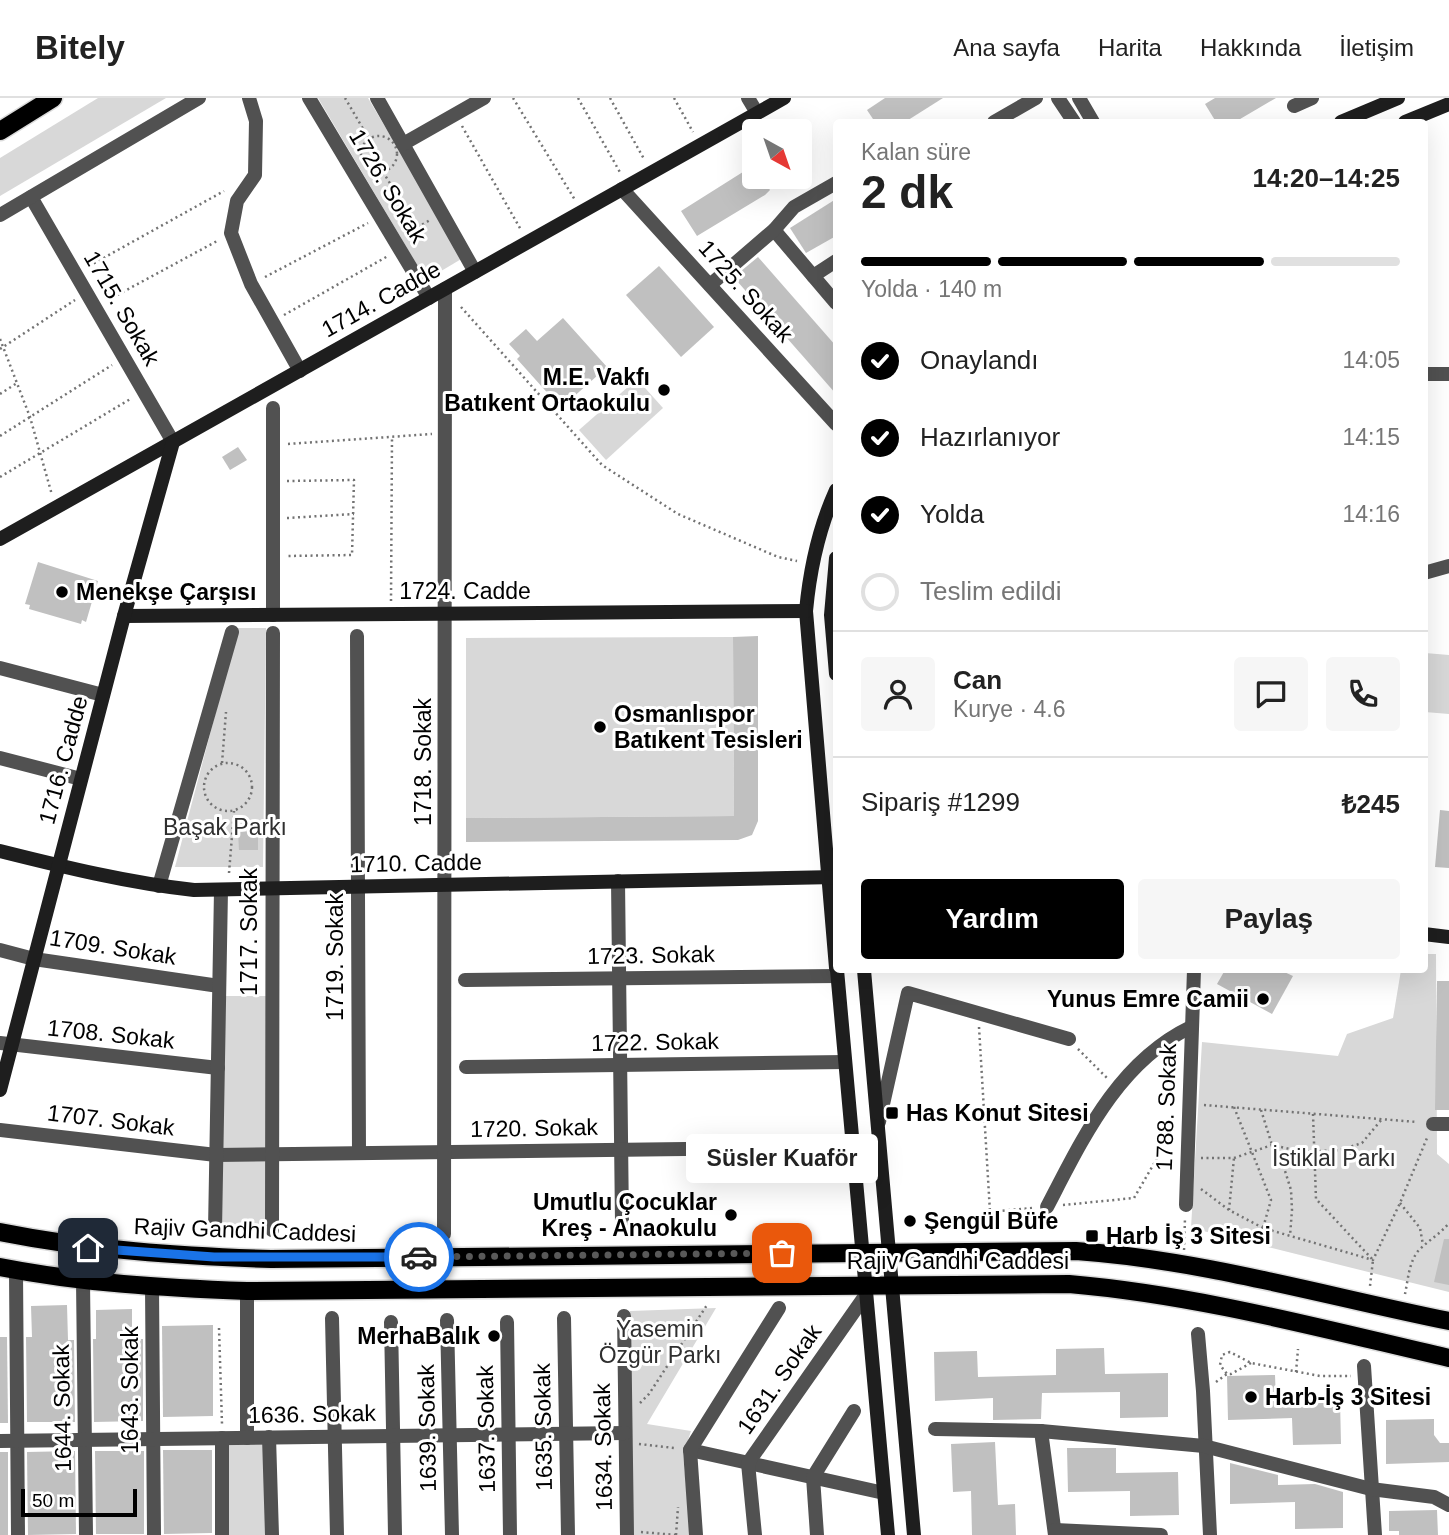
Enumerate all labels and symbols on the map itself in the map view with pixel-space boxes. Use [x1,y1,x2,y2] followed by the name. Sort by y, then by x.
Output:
[742,119,812,189] north arrow
[344,124,432,248] street label: 1726. Sokak
[694,235,799,348] street label: 1725. Sokak
[79,246,165,370] street label: 1715. Sokak
[317,256,445,342] street label: 1714. Cadde
[444,364,650,416] place label: M.E. Vakfı Batıkent Ortaokulu
[656,382,672,398] marker: M.E. Vakfı Batıkent Ortaokulu
[399,578,531,604] street label: 1724. Cadde
[76,579,256,605] place label: Menekşe Çarşısı
[54,584,70,600] marker: Menekşe Çarşısı
[33,693,93,827] street label: 1716. Cadde
[410,698,436,826] street label: 1718. Sokak
[614,701,803,753] place label: Osmanlıspor Batıkent Tesisleri
[592,719,608,735] marker: Osmanlıspor Batıkent Tesisleri
[163,814,287,840] park label: Başak Parkı
[350,849,482,877] street label: 1710. Cadde
[236,868,262,996] street label: 1717. Sokak
[322,893,348,1021] street label: 1719. Sokak
[48,924,179,970] street label: 1709. Sokak
[587,941,716,969] street label: 1723. Sokak
[1047,986,1249,1012] place label: Yunus Emre Camii
[1255,991,1271,1007] marker: Yunus Emre Camii
[46,1014,176,1054] street label: 1708. Sokak
[591,1028,720,1056] street label: 1722. Sokak
[1151,1042,1181,1171] street label: 1788. Sokak
[46,1099,177,1141] street label: 1707. Sokak
[906,1100,1089,1126] place label: Has Konut Sitesi
[884,1105,900,1121] marker: Has Konut Sitesi
[470,1114,599,1142] street label: 1720. Sokak
[686,1134,878,1183] callout: Süsler Kuaför
[1272,1145,1396,1171] park label: İstiklal Parkı
[533,1189,717,1241] place label: Umutlu Çocuklar Kreş - Anaokulu
[723,1207,739,1223] marker: Umutlu Çocuklar Kreş - Anaokulu
[924,1208,1058,1234] place label: Şengül Büfe
[133,1213,357,1247] street label: Rajiv Gandhi Caddesi
[902,1213,918,1229] marker: Şengül Büfe
[58,1218,118,1278] pin
[384,1222,454,1292] courier
[752,1223,812,1283] pin
[1106,1223,1271,1249] place label: Harb İş 3 Sitesi
[1084,1228,1100,1244] marker: Harb İş 3 Sitesi
[847,1248,1069,1274] street label: Rajiv Gandhi Caddesi
[599,1316,721,1368] park label: Yasemin Özgür Parkı
[732,1319,827,1439] street label: 1631. Sokak
[357,1323,480,1349] place label: MerhaBalık
[117,1326,143,1454] street label: 1643. Sokak
[486,1328,502,1344] marker: MerhaBalık
[48,1343,76,1472] street label: 1644. Sokak
[529,1362,557,1491] street label: 1635. Sokak
[413,1363,441,1492] street label: 1639. Sokak
[472,1364,500,1493] street label: 1637. Sokak
[589,1382,617,1511] street label: 1634. Sokak
[1265,1384,1431,1410] place label: Harb-İş 3 Sitesi
[1243,1389,1259,1405] marker: Harb-İş 3 Sitesi
[248,1400,377,1428] street label: 1636. Sokak
[21,1486,136,1518] scale bar

